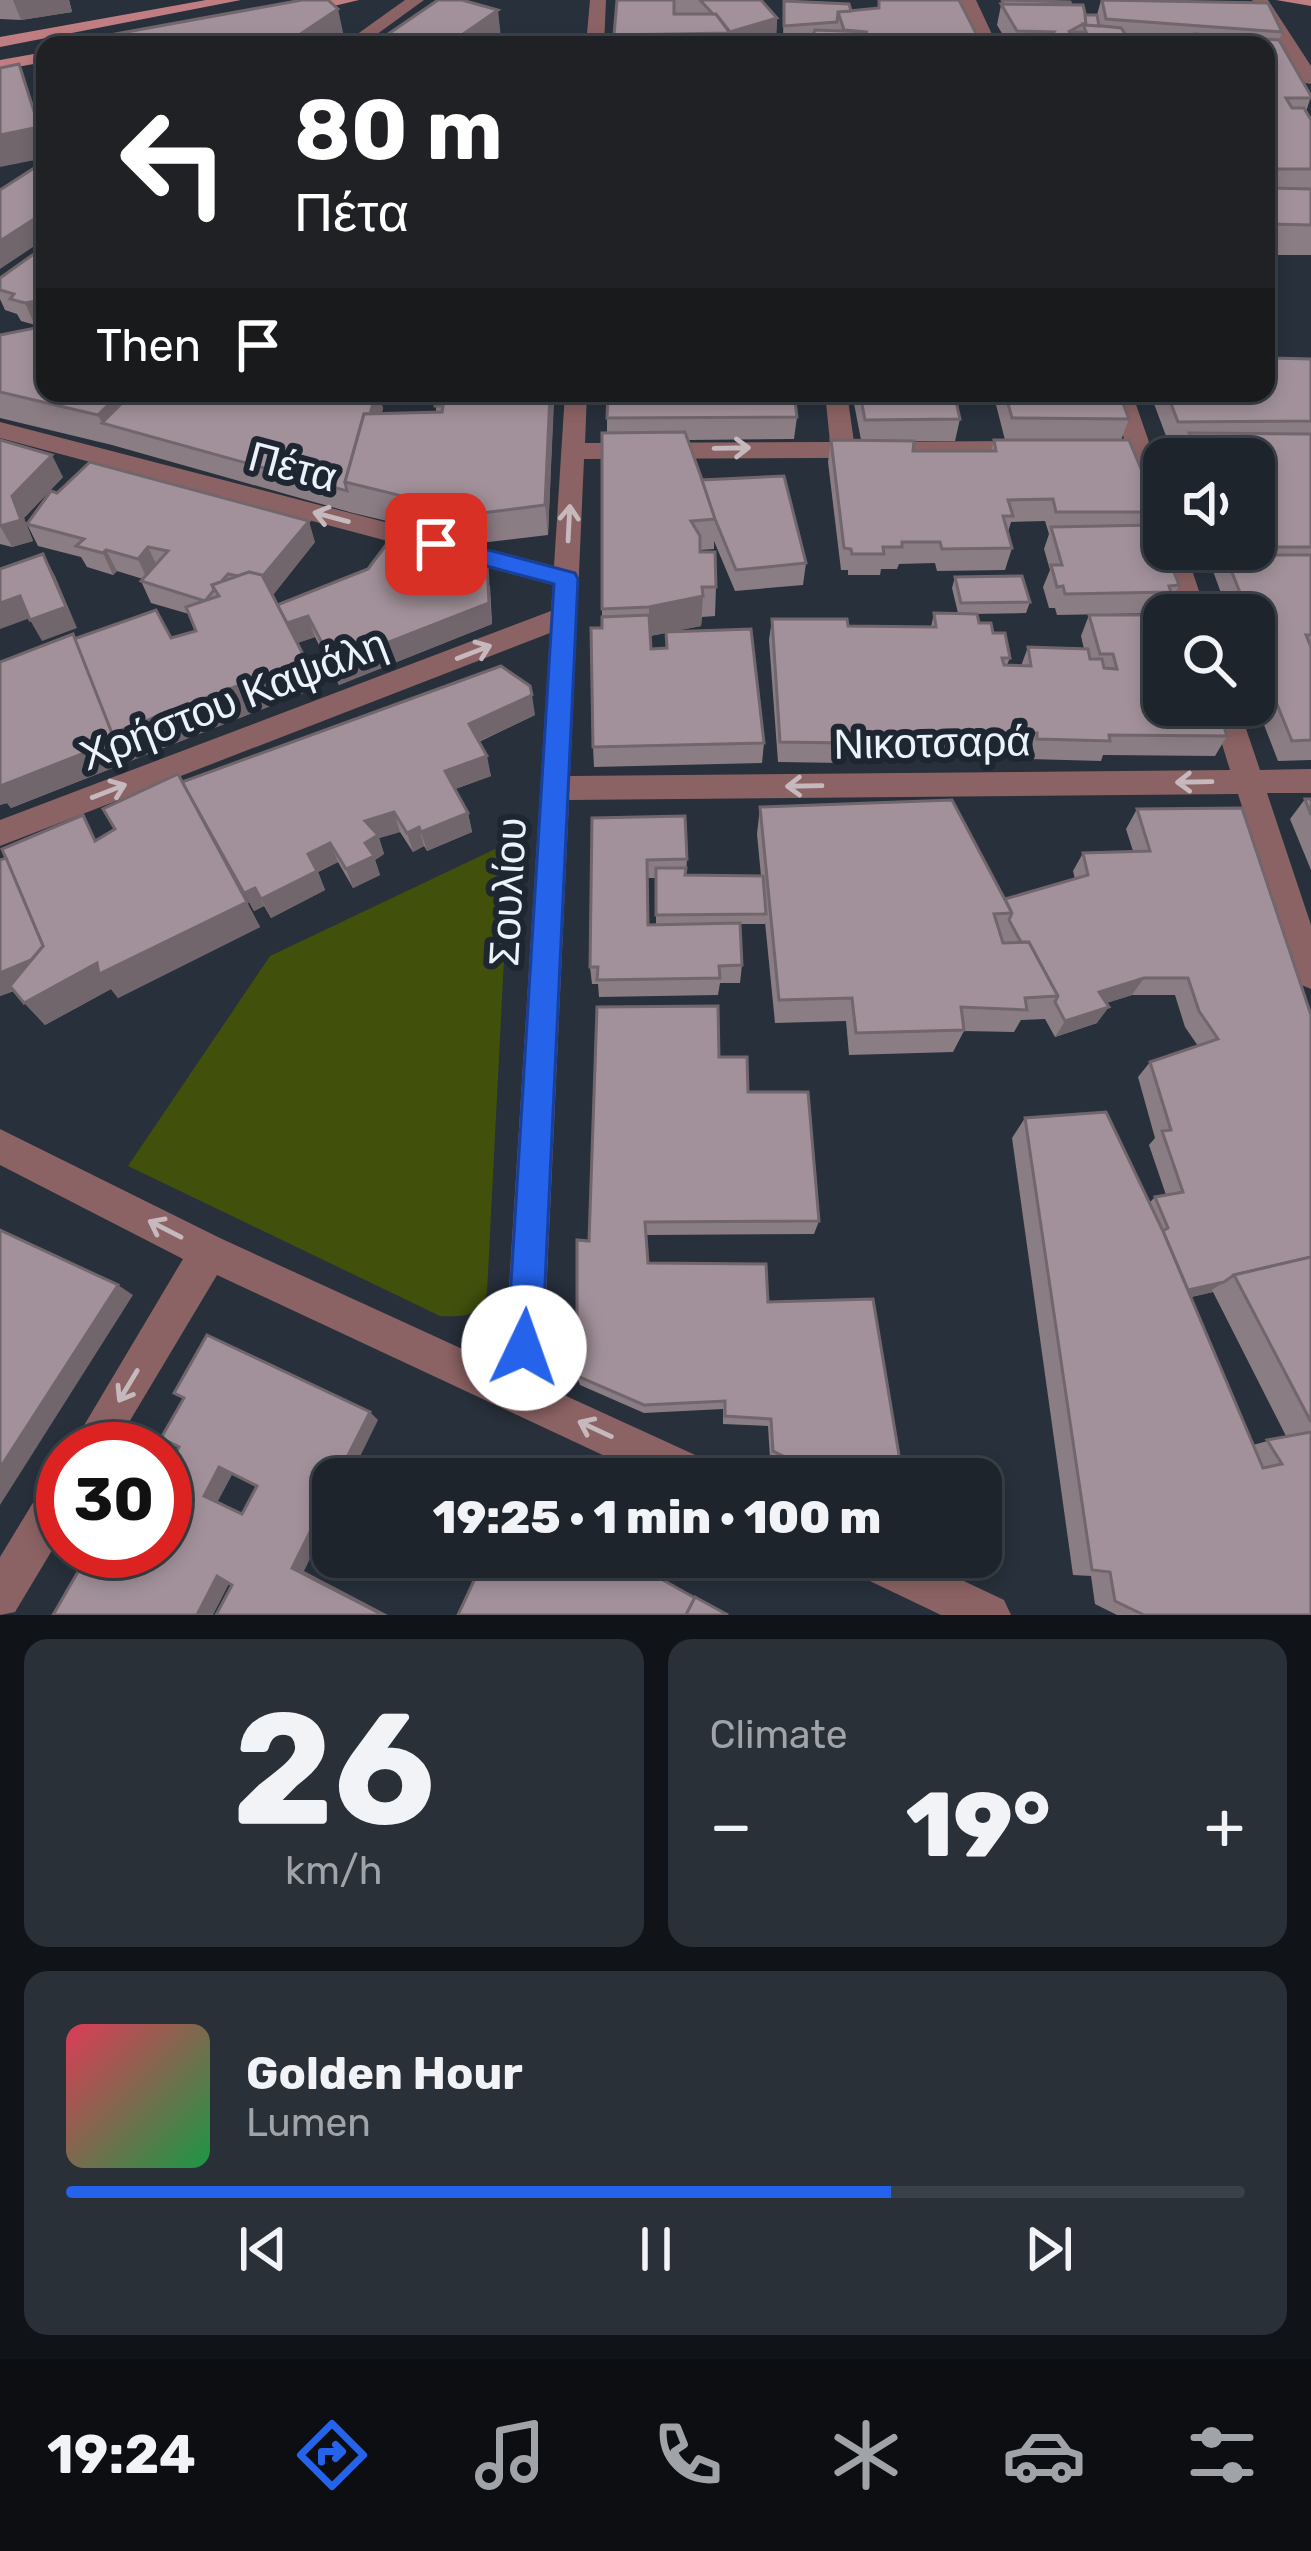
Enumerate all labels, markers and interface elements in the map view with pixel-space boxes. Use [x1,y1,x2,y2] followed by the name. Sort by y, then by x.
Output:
[294,80,503,180] text: 80 m
[96,84,252,240] icon: left
[294,181,409,245] text: Πέτα
[225,312,291,378] icon: arrive
[96,319,201,372] text: Then
[243,431,342,503] street label: Πέτα
[712,437,751,460] one-way arrow
[1143,438,1275,726] map controls
[1143,438,1275,570] button: sound
[385,493,487,595] pin
[313,504,351,526] one-way arrow
[558,504,581,543] one-way arrow
[403,511,469,577] icon: arrive
[1143,594,1275,726] button: search
[73,619,394,781] street label: Χρήστου Καψάλη
[454,639,491,661] one-way arrow
[833,716,1031,770] street label: Νικοτσαρά
[1175,771,1214,793] one-way arrow
[785,774,824,797] one-way arrow
[90,779,127,801] one-way arrow
[479,816,537,968] street label: Σουλίου
[148,1217,183,1240] one-way arrow
[461,1285,587,1411] position arrow
[116,1368,140,1402] one-way arrow
[578,1417,614,1439] one-way arrow
[36,1422,192,1578] speed limit sign: 30
[433,1491,881,1544] text: 19:25 · 1 min · 100 m
[232,1677,435,1862] text: 26
[710,1712,848,1758] text: Climate
[906,1772,1051,1879] text: 19°
[710,1786,752,1865] text: −
[1204,1786,1245,1865] text: +
[285,1848,382,1894] text: km/h
[246,2047,523,2100] text: Golden Hour
[246,2100,371,2146] text: Lumen
[230,2216,296,2282] icon: previous
[623,2216,689,2282] icon: pause
[1016,2216,1082,2282] icon: next
[290,2413,374,2497] icon: directions
[468,2413,552,2497] icon: music
[646,2413,730,2497] icon: phone
[824,2413,908,2497] icon: climate
[1002,2413,1086,2497] icon: car
[1180,2413,1264,2497] icon: filters
[47,2423,196,2487] text: 19:24

